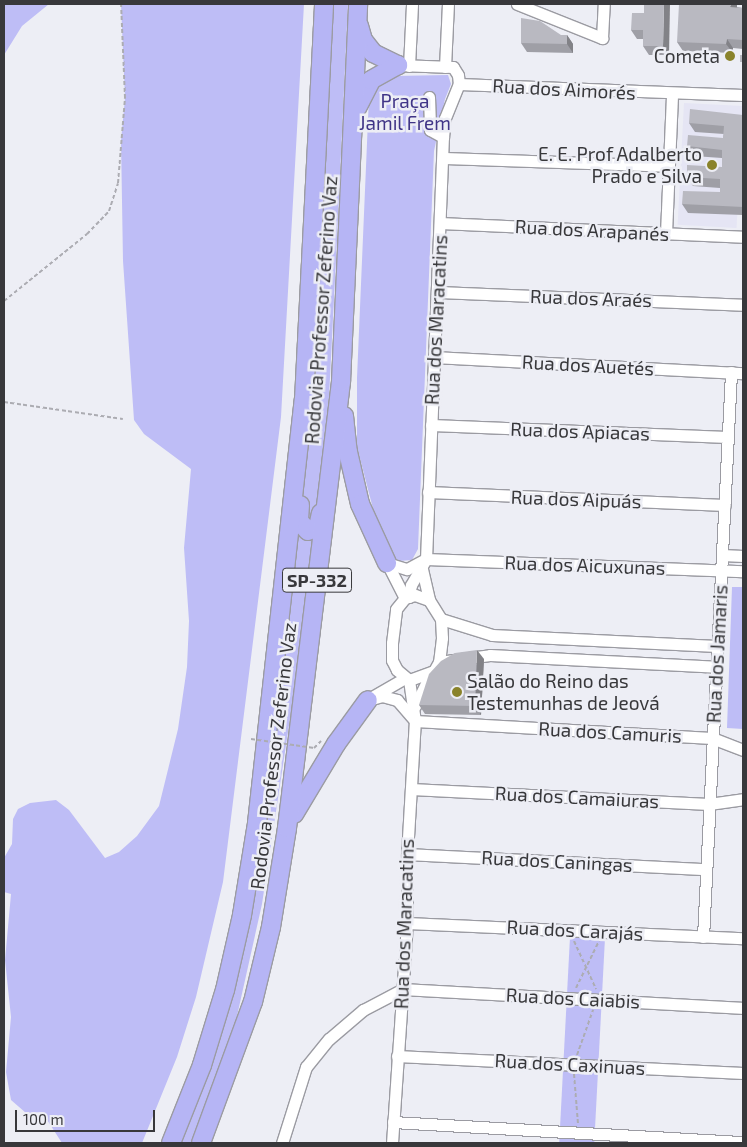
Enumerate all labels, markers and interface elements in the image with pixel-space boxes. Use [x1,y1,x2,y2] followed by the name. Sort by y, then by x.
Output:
[654,45,720,67] place label: Cometa
[724,50,736,62] marker: Cometa
[492,74,636,104] street label: Rua dos Aimorés
[359,90,451,134] park label: Praça Jamil Frem
[537,143,702,187] place label: E. E. Prof Adalberto Prado e Silva
[706,159,718,171] marker: E. E. Prof Adalberto Prado e Silva
[300,175,342,445] street label: Rodovia Professor Zeferino Vaz
[514,215,670,245] street label: Rua dos Arapanés
[420,234,452,406] street label: Rua dos Maracatins
[529,284,653,312] street label: Rua dos Araés
[521,350,655,380] street label: Rua dos Auetés
[510,417,650,445] street label: Rua dos Apiacas
[510,485,642,513] street label: Rua dos Aipuás
[504,551,666,579] street label: Rua dos Aicuxunas
[282,564,352,596] road number: SP-332
[702,584,732,724] street label: Rua dos Jamaris
[245,621,301,891] street label: Rodovia Professor Zeferino Vaz
[467,670,660,714] place label: Salão do Reino das Testemunhas de Jeová
[451,686,463,698] marker: Salão do Reino das Testemunhas de Jeová
[538,717,682,747] street label: Rua dos Camuris
[494,781,660,813] street label: Rua dos Camaiuras
[390,838,418,1010] street label: Rua dos Maracatins
[481,846,633,876] street label: Rua dos Caningas
[506,915,644,945] street label: Rua dos Carajás
[505,983,641,1013] street label: Rua dos Caiabis
[494,1049,646,1079] street label: Rua dos Caxinuas
[18,1100,158,1132] scale bar
[23,1110,64,1128] text: 100 m

